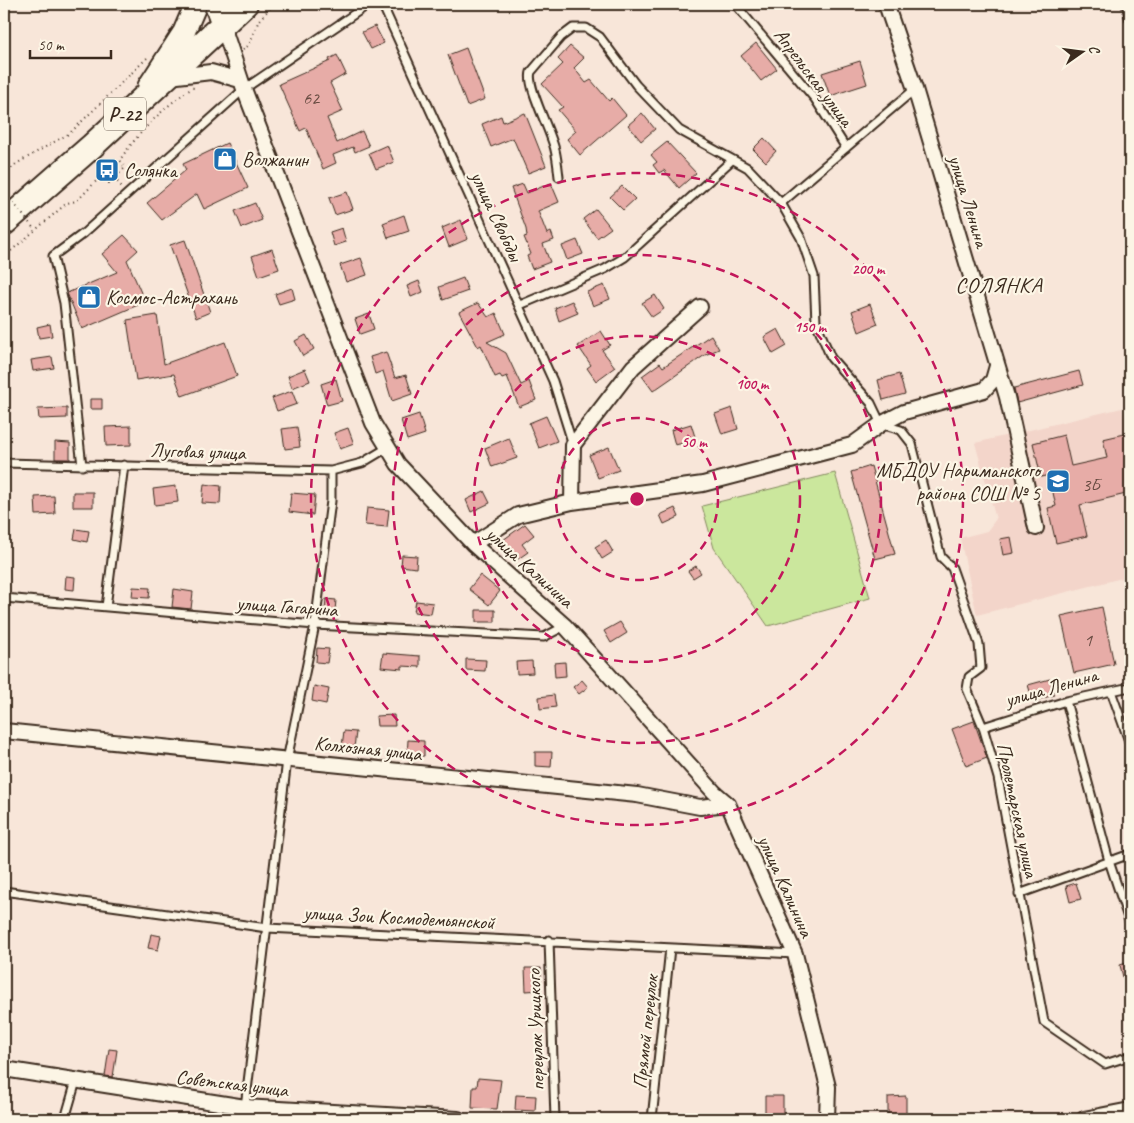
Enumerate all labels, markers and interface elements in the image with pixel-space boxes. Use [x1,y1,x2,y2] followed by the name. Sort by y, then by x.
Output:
[768,23,860,133] street label: Апрельская улица
[30,28,111,60] scale bar
[1056,28,1106,78] north arrow
[38,36,65,55] text: 50 m
[1085,44,1104,56] text: С
[303,87,321,109] house number: 62
[104,98,146,130] road number: Р-22
[212,146,238,172] shop icon: Волжанин
[242,147,310,172] place label: Волжанин
[942,151,995,252] street label: улица Ленина
[94,157,120,183] bus stop icon: Солянка
[124,158,179,183] place label: Солянка
[464,166,529,266] street label: улица Свободы
[852,260,886,279] text: 200 m
[955,271,1043,299] district label: СОЛЯНКА
[76,284,102,310] shop icon: Космос-Астрахань
[106,285,238,310] place label: Космос-Астрахань
[794,318,828,337] text: 150 m
[736,375,770,394] text: 100 m
[681,433,708,452] text: 50 m
[150,437,247,466] street label: Луговая улица
[876,458,1042,506] place label: МБДОУ Нариманского района СОШ № 5
[1045,468,1071,494] school or university icon: МБДОУ Нариманского района СОШ № 5
[1082,474,1102,496] house number: 3Б
[628,490,646,508] centre of rings
[480,521,580,614] street label: улица Калинина
[235,590,340,623] street label: улица Гагарина
[1084,629,1093,651] house number: 1
[1001,662,1102,713] street label: улица Ленина
[313,730,424,767] street label: Колхозная улица
[991,741,1044,882] street label: Пролетарская улица
[752,830,820,942] street label: улица Калинина
[302,900,497,935] street label: улица Зои Космодемьянской
[521,968,550,1091] street label: переулок Урицкого
[627,972,664,1090] street label: Прямой переулок
[174,1064,291,1103] street label: Советская улица

